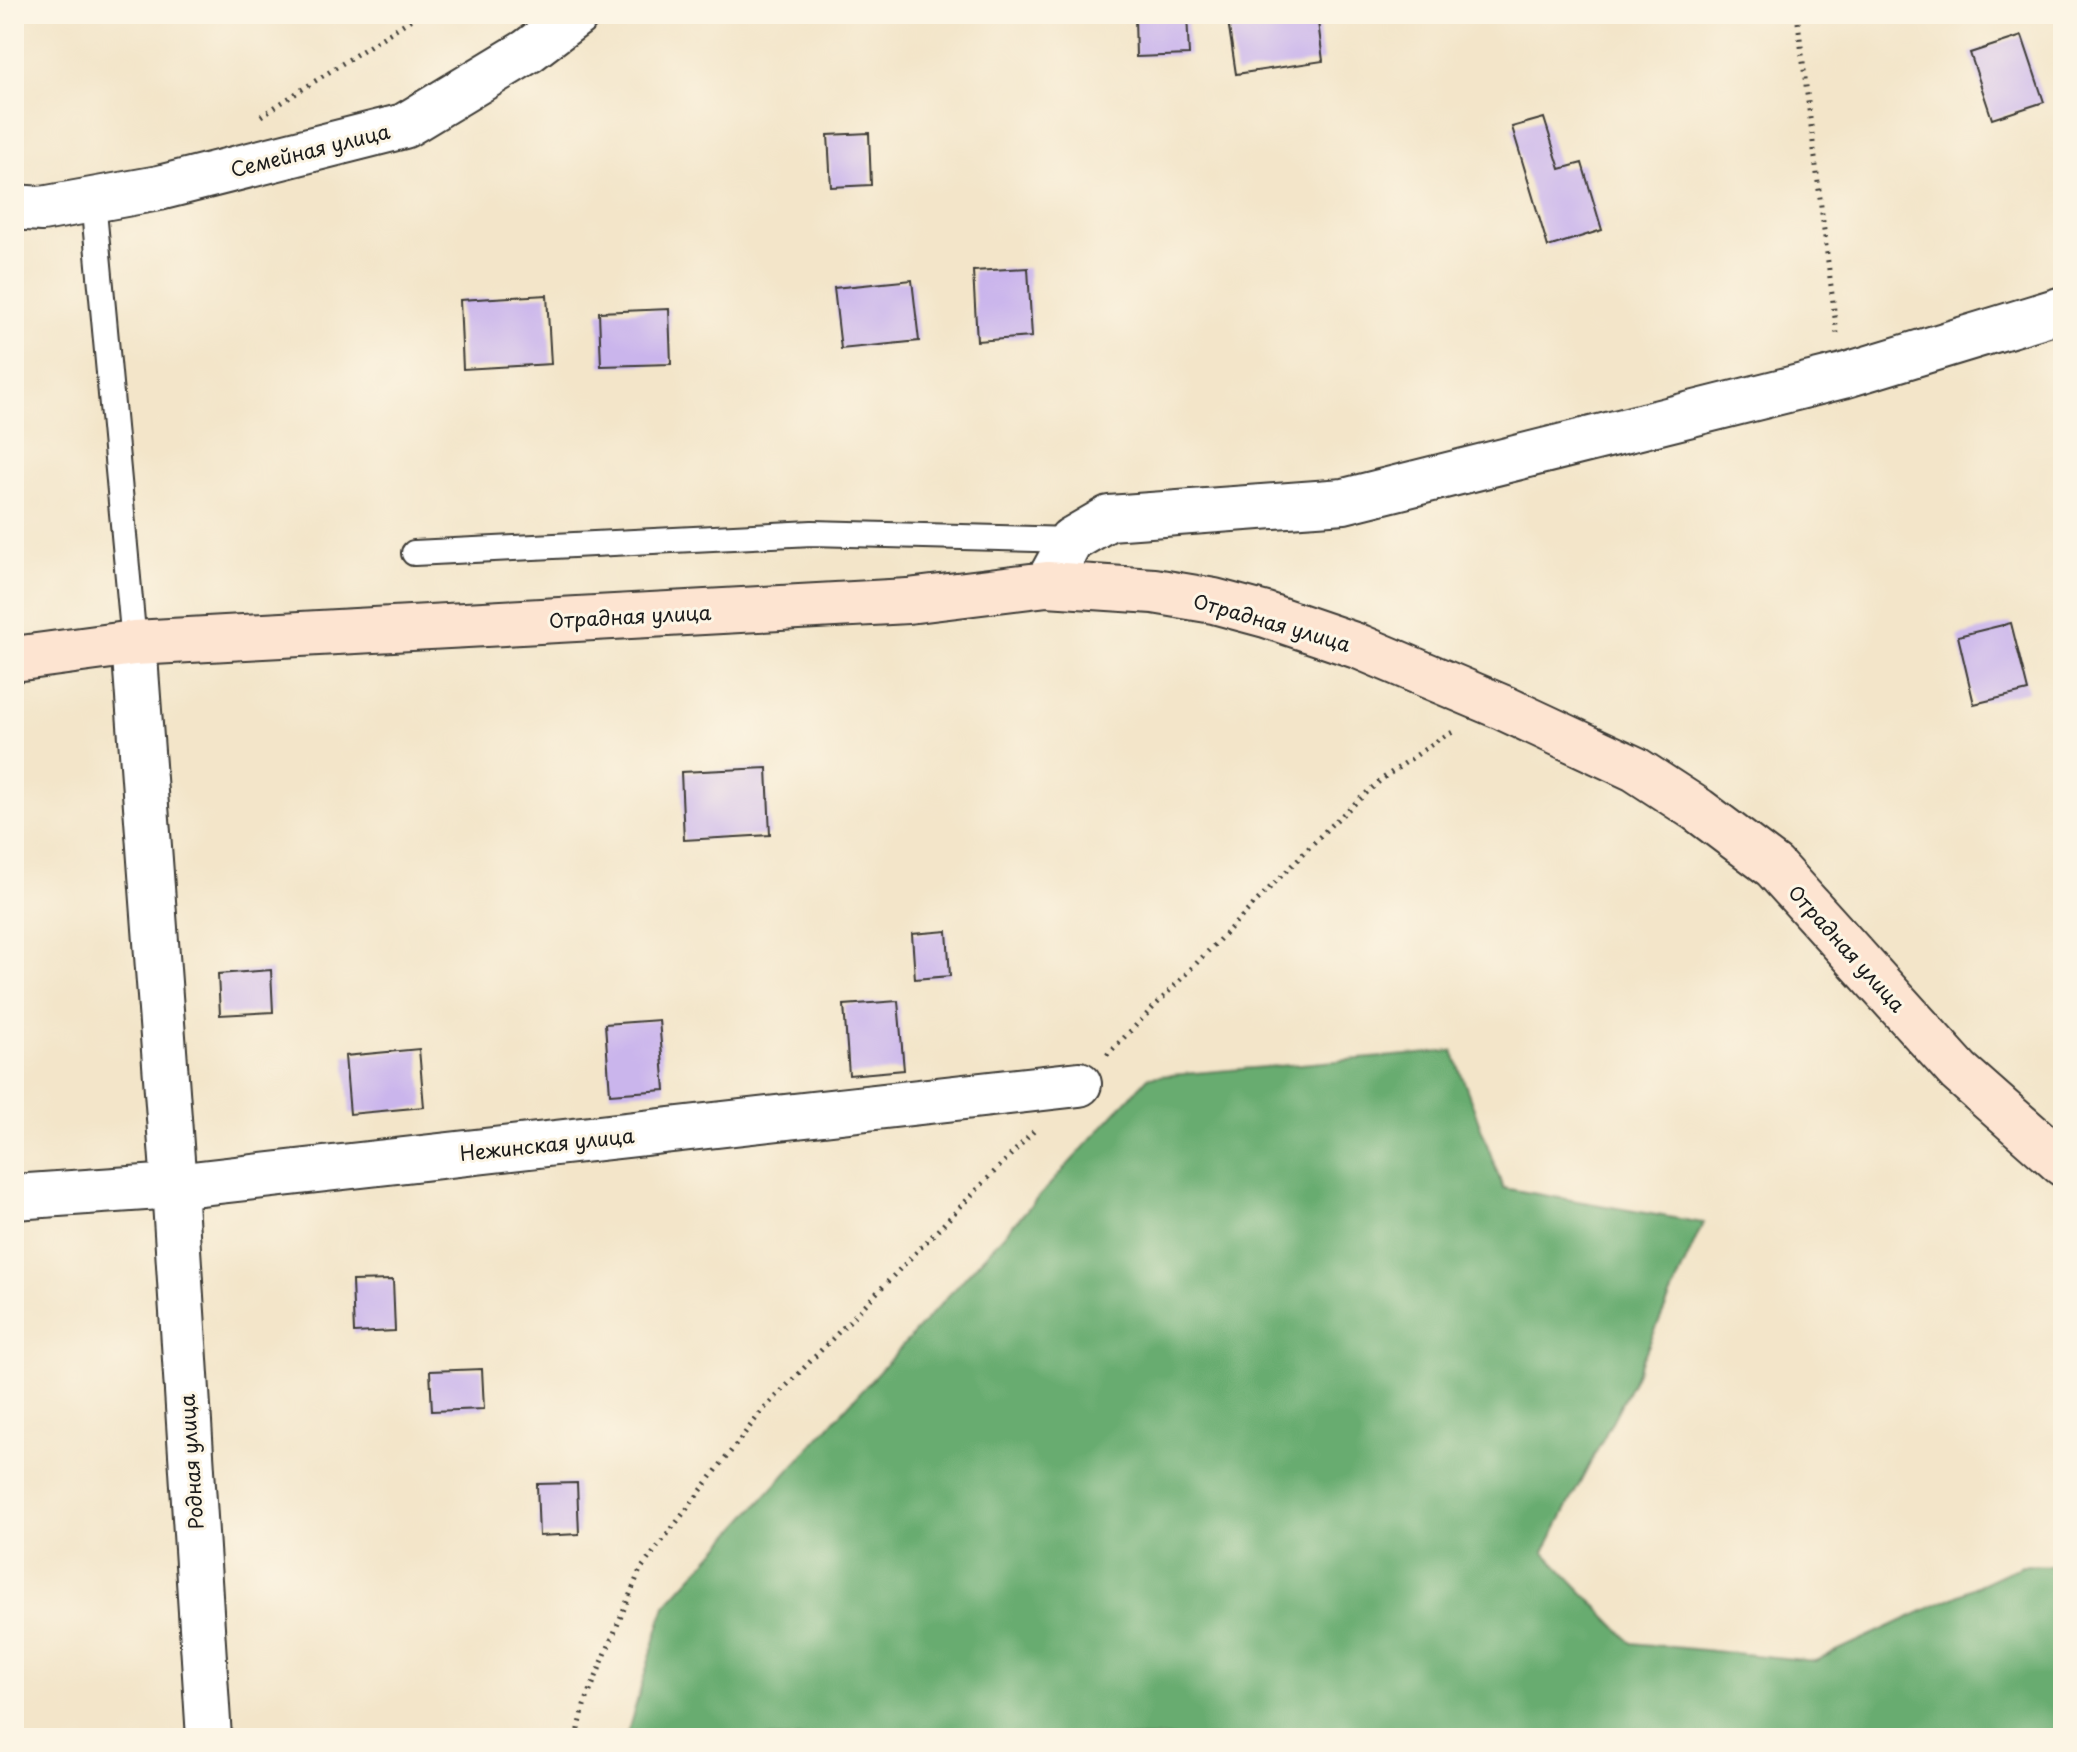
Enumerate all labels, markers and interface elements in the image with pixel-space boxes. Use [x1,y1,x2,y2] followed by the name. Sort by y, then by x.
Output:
[227,116,393,184] street label: Семейная улица
[1190,585,1355,659] street label: Отрадная улица
[548,597,712,635] street label: Отрадная улица
[1781,878,1913,1019] street label: Отрадная улица
[458,1120,636,1168] street label: Нежинская улица
[171,1393,211,1531] street label: Родная улица

